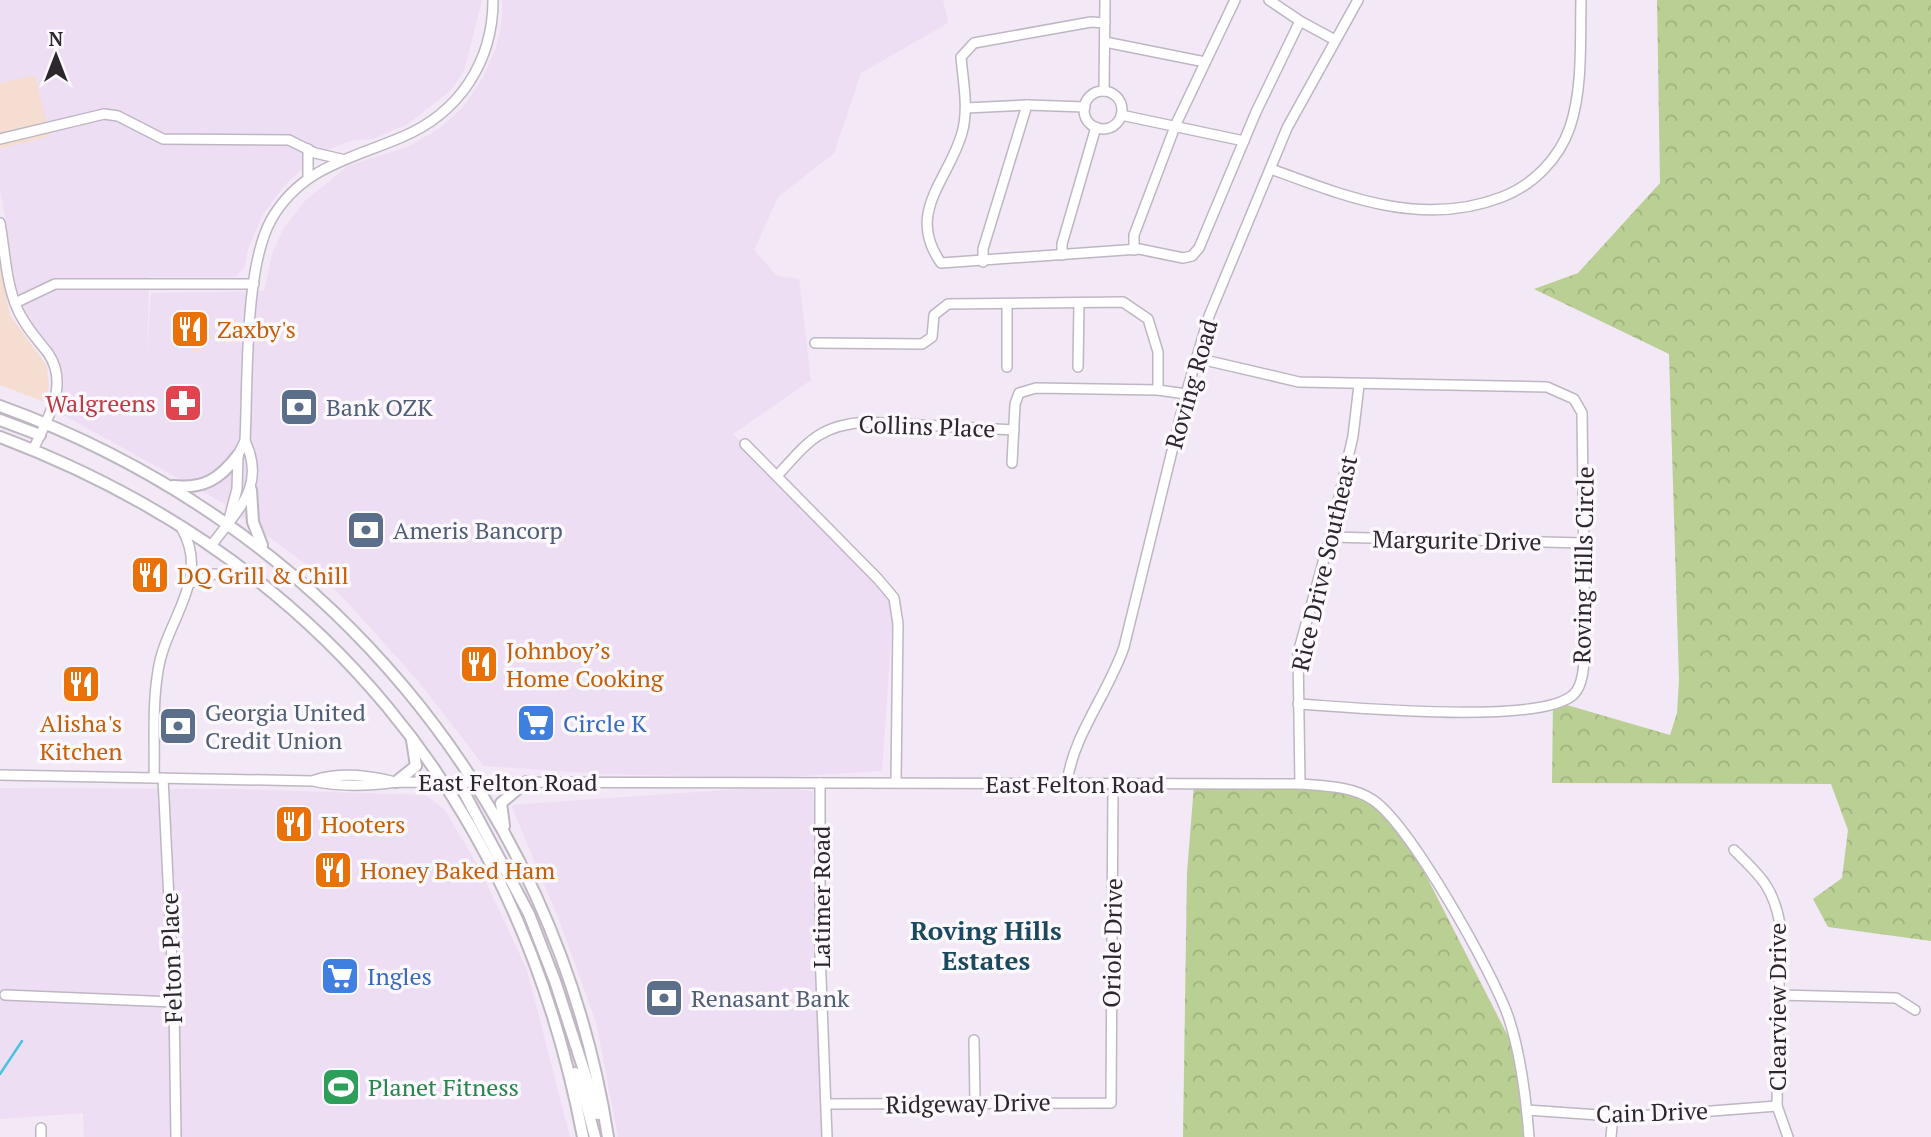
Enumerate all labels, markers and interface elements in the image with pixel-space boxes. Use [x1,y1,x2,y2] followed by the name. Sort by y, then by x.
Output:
[21,21,91,91] north arrow
[49,26,64,51] text: N
[169,308,211,350] restaurant icon: Zaxby's
[217,313,296,345] place label: Zaxby's
[1157,316,1225,452] street label: Roving Road
[162,382,204,424] pharmacy icon: Walgreens
[278,386,320,428] bank icon: Bank OZK
[45,387,156,419] place label: Walgreens
[326,391,433,423] place label: Bank OZK
[858,408,996,444] street label: Collins Place
[1284,452,1364,674] street label: Rice Drive Southeast
[1565,466,1601,664] street label: Roving Hills Circle
[345,509,387,551] bank icon: Ameris Bancorp
[393,514,563,546] place label: Ameris Bancorp
[1372,523,1542,557] street label: Margurite Drive
[129,554,171,596] restaurant icon: DQ Grill & Chill
[177,559,349,591] place label: DQ Grill & Chill
[506,634,664,694] place label: Johnboy’s Home Cooking
[458,643,500,685] restaurant icon: Johnboy’s Home Cooking
[60,663,102,705] restaurant icon: Alisha's Kitchen
[205,696,366,756] place label: Georgia United Credit Union
[515,702,557,744] supermarket icon: Circle K
[157,705,199,747] bank icon: Georgia United Credit Union
[39,707,123,767] place label: Alisha's Kitchen
[563,707,647,739] place label: Circle K
[418,766,598,798] street label: East Felton Road
[985,768,1165,800] street label: East Felton Road
[273,803,315,845] restaurant icon: Hooters
[321,808,405,840] place label: Hooters
[805,826,837,968] street label: Latimer Road
[312,849,354,891] restaurant icon: Honey Baked Ham
[360,854,555,886] place label: Honey Baked Ham
[1095,878,1129,1008] street label: Oriole Drive
[153,892,189,1024] street label: Felton Place
[910,913,1062,977] district label: Roving Hills Estates
[1761,923,1793,1091] street label: Clearview Drive
[319,955,361,997] supermarket icon: Ingles
[367,960,432,992] place label: Ingles
[643,977,685,1019] bank icon: Renasant Bank
[691,982,850,1014] place label: Renasant Bank
[320,1066,362,1108] sports icon: Planet Fitness
[368,1071,519,1103] place label: Planet Fitness
[885,1086,1051,1120] street label: Ridgeway Drive
[1595,1094,1709,1130] street label: Cain Drive

